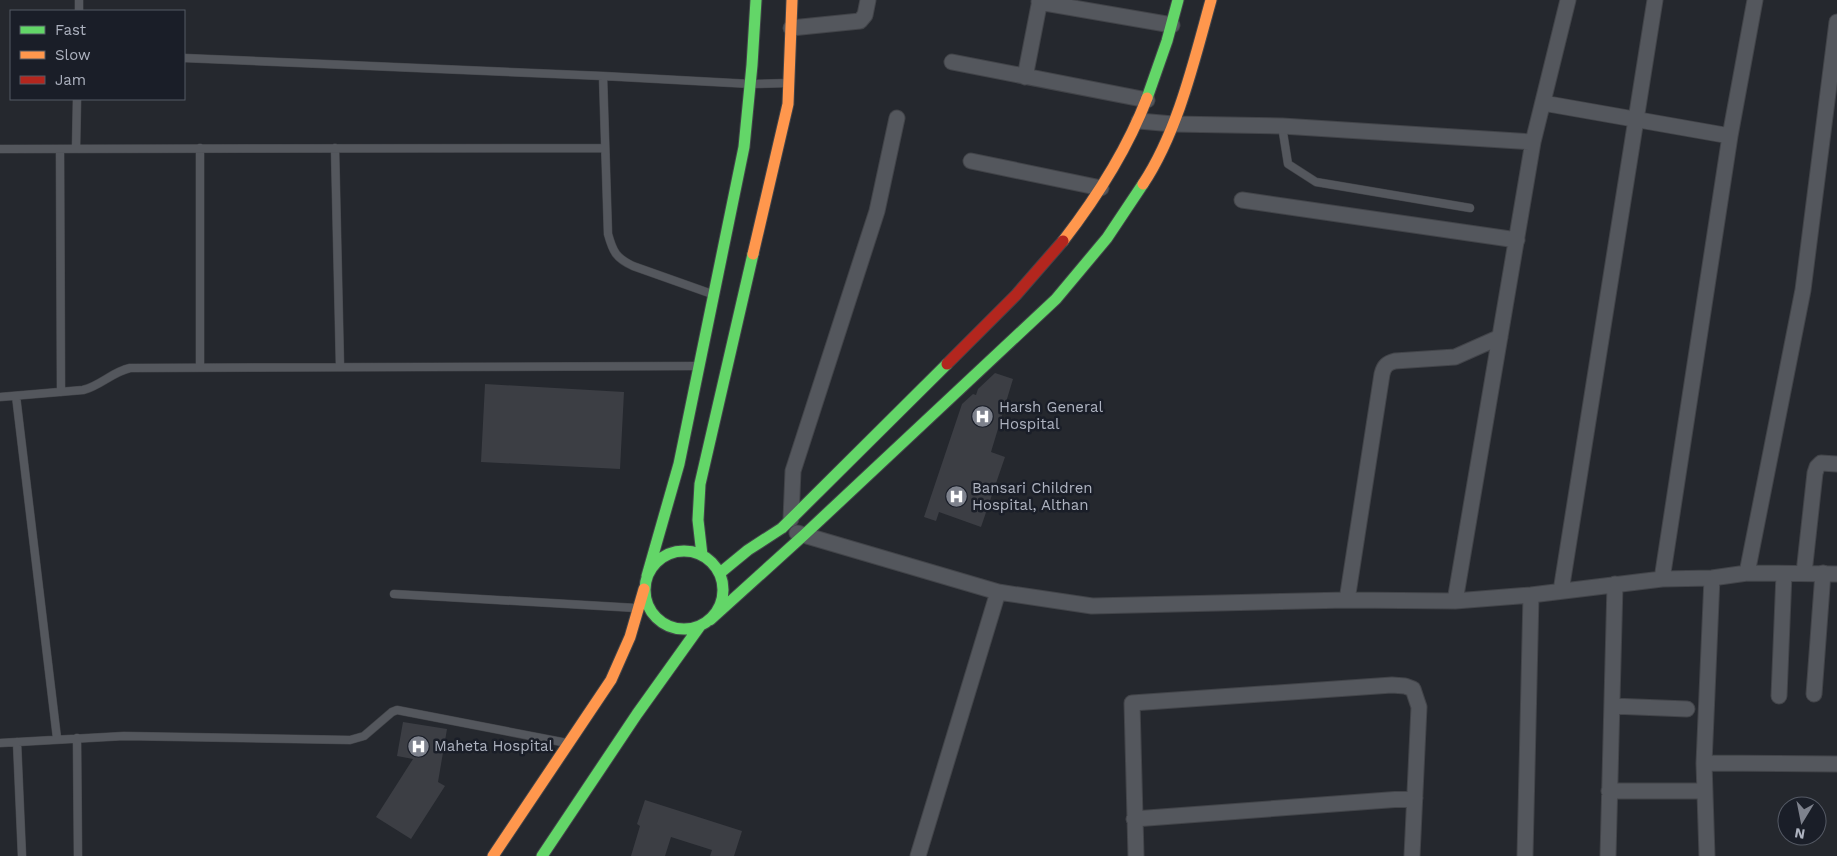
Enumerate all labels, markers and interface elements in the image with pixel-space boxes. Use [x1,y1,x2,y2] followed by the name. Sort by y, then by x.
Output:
[10,10,185,100] legend
[55,21,87,39] text: Fast
[55,46,91,64] text: Slow
[55,71,86,89] text: Jam
[999,398,1103,433] place label: Harsh General Hospital
[971,404,995,428] hospital icon: Harsh General Hospital
[972,479,1093,514] place label: Bansari Children Hospital, Althan
[944,485,968,509] hospital icon: Bansari Children Hospital, Althan
[406,734,430,758] hospital icon: Maheta Hospital
[434,737,553,755] place label: Maheta Hospital
[1777,796,1827,846] north arrow
[1793,825,1806,843] text: N

